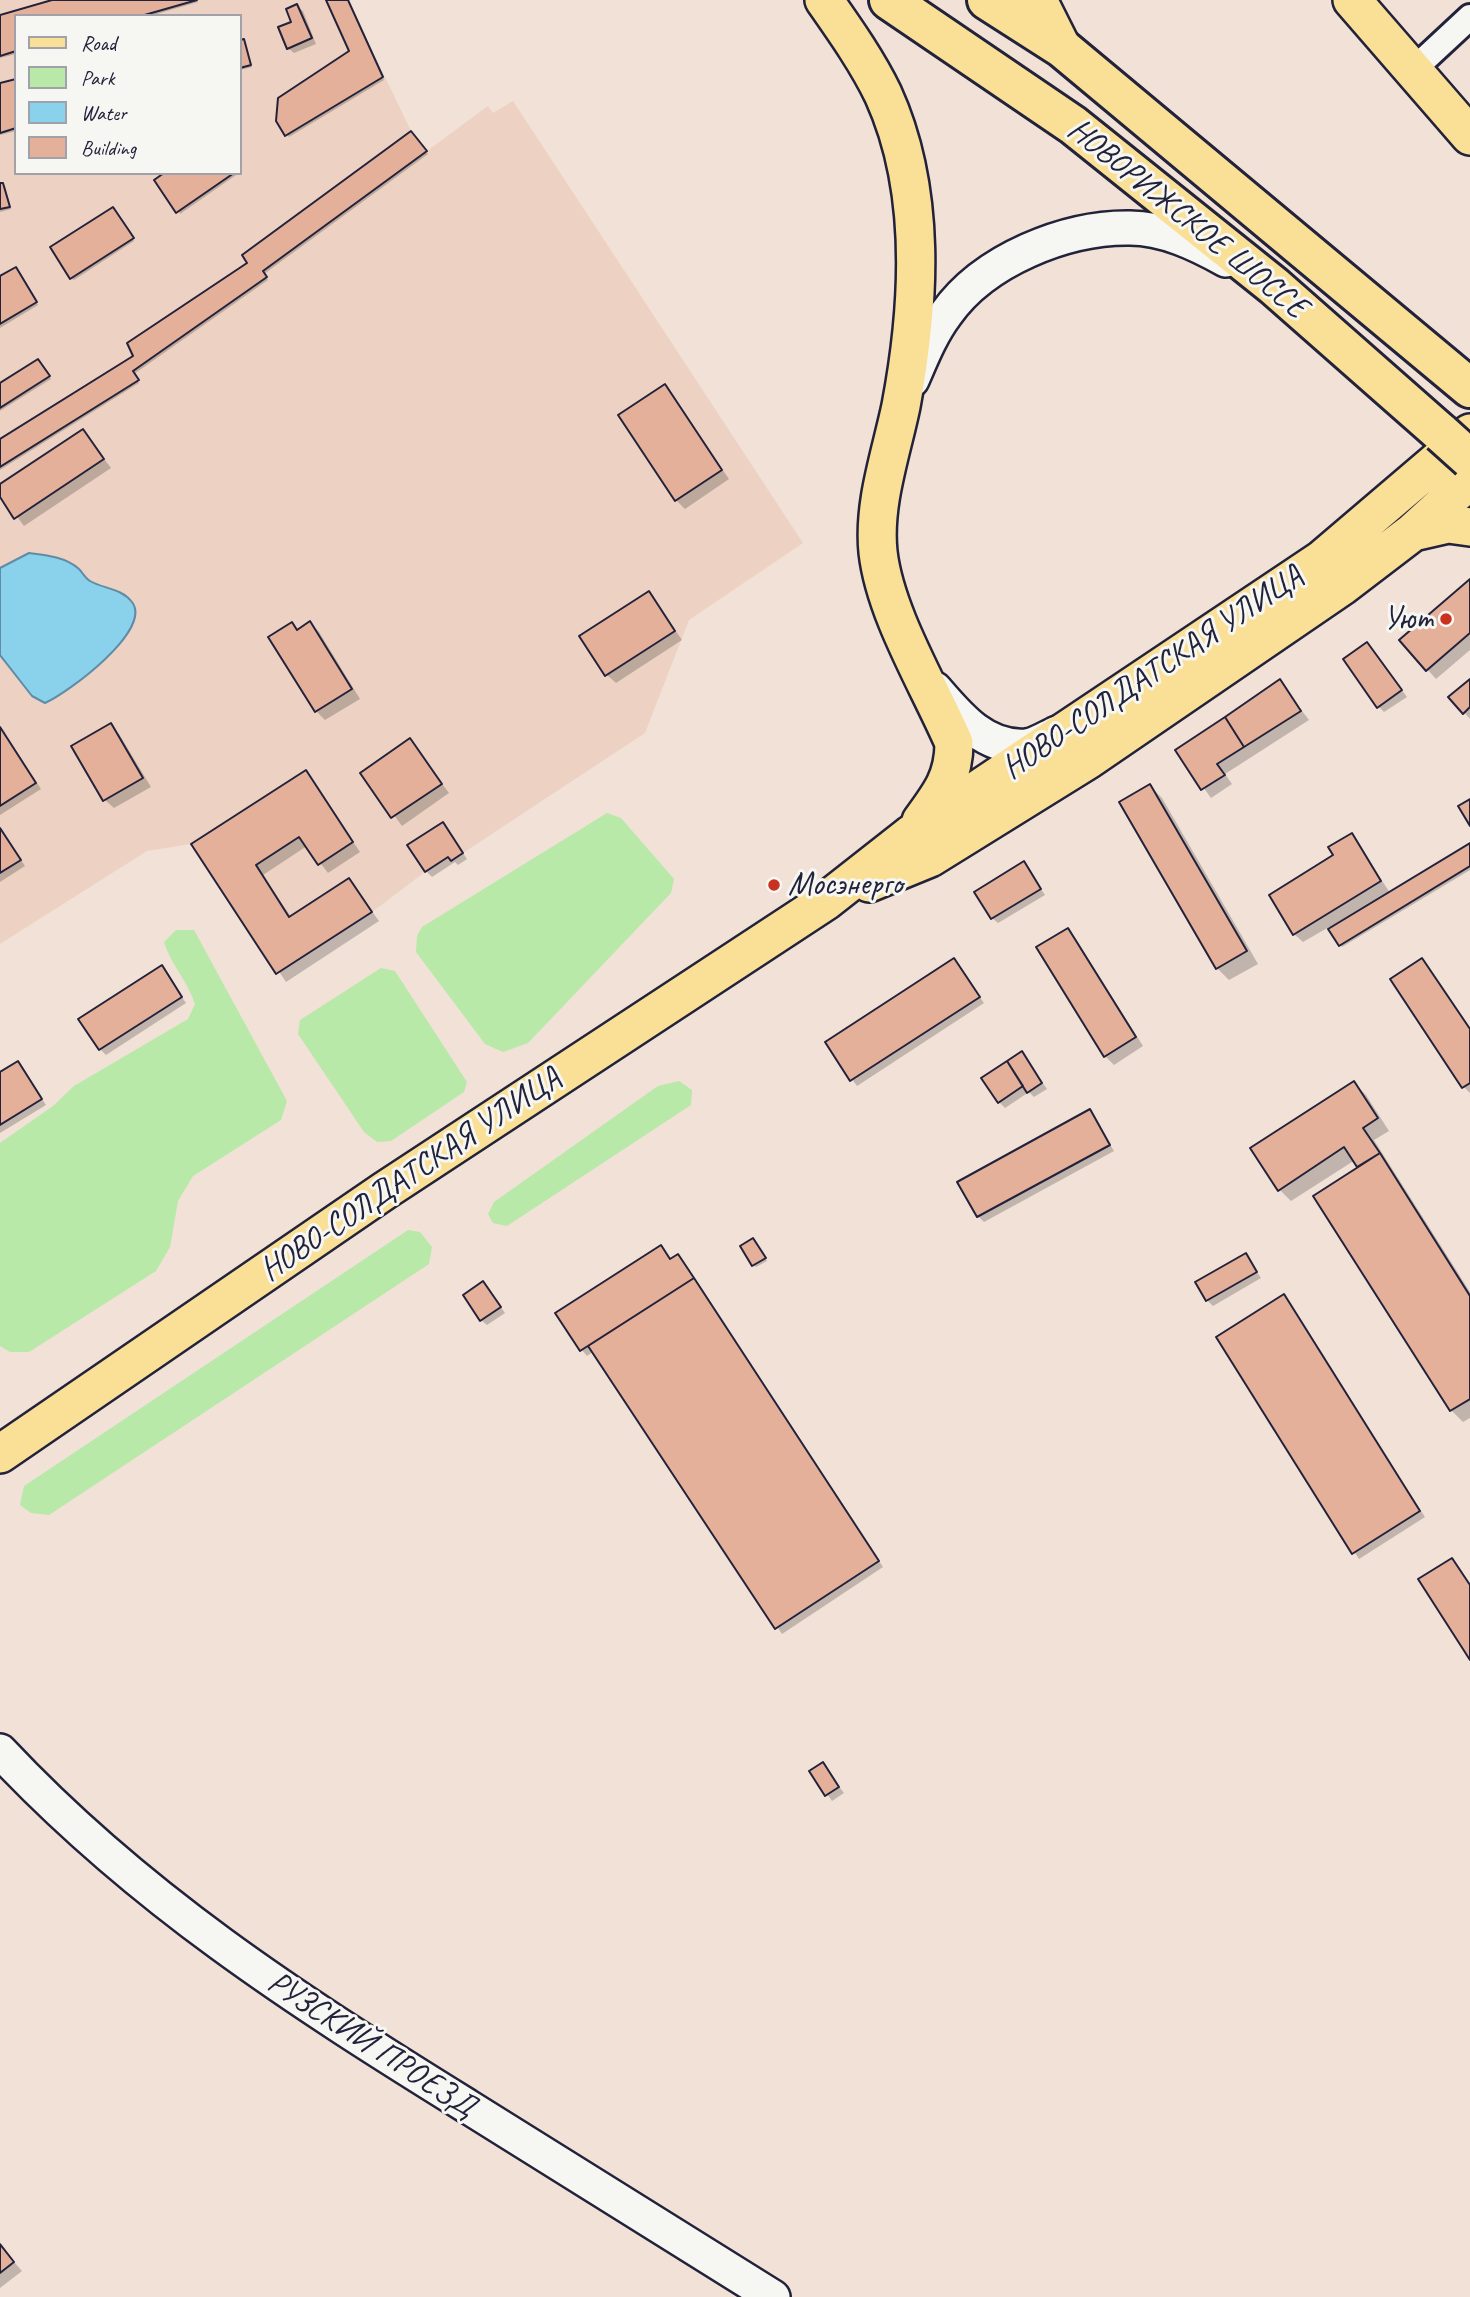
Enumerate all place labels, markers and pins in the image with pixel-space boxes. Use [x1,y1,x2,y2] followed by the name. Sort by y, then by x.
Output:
[1383,599,1432,639] place label: Уют
[1438,611,1454,627] marker: Уют
[788,865,902,905] place label: Мосэнерго
[766,877,782,893] marker: Мосэнерго

